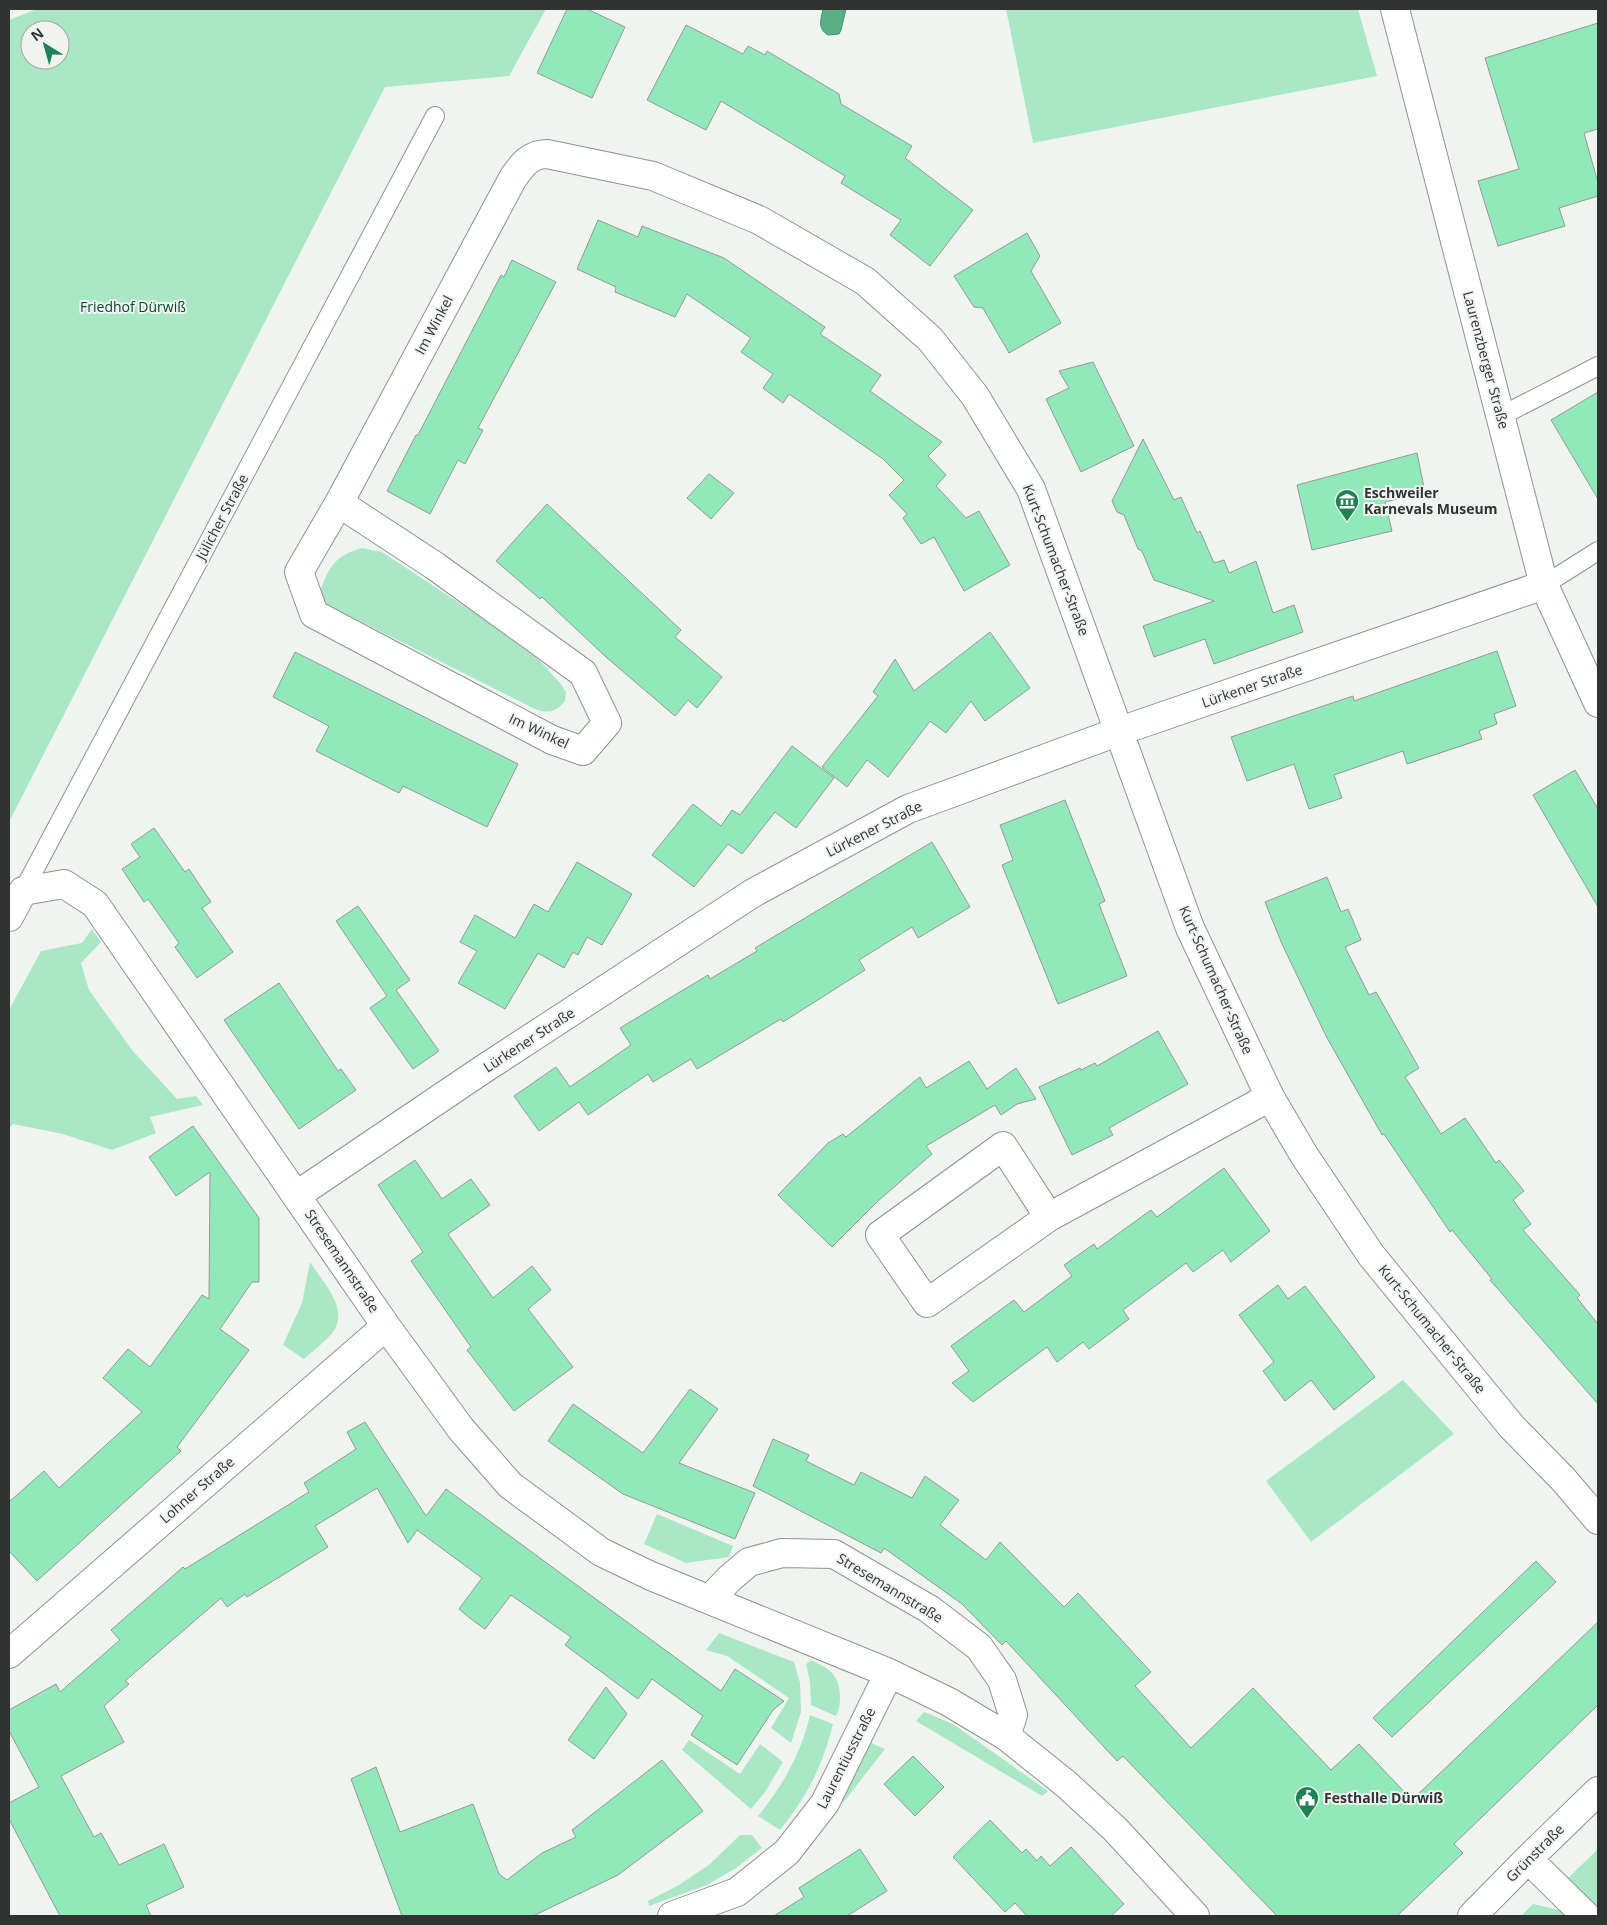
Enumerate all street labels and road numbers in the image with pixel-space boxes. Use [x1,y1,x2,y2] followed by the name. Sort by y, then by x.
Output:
[1459,289,1514,431] street label: Laurenzberger Straße
[410,292,457,358] street label: Im Winkel
[190,470,252,565] street label: Jülicher Straße
[1019,481,1094,638] street label: Kurt-Schumacher-Straße
[1199,659,1305,712] street label: Lürkener Straße
[506,708,572,753] street label: Im Winkel
[823,796,925,861] street label: Lürkener Straße
[1175,902,1258,1057] street label: Kurt-Schumacher-Straße
[479,1003,578,1076] street label: Lürkener Straße
[301,1205,384,1316] street label: Stresemannstraße
[1374,1260,1490,1397] street label: Kurt-Schumacher-Straße
[155,1452,238,1527] street label: Lohner Straße
[834,1548,947,1627] street label: Stresemannstraße
[812,1704,879,1812] street label: Laurentiusstraße
[1501,1819,1568,1886] street label: Grünstraße

